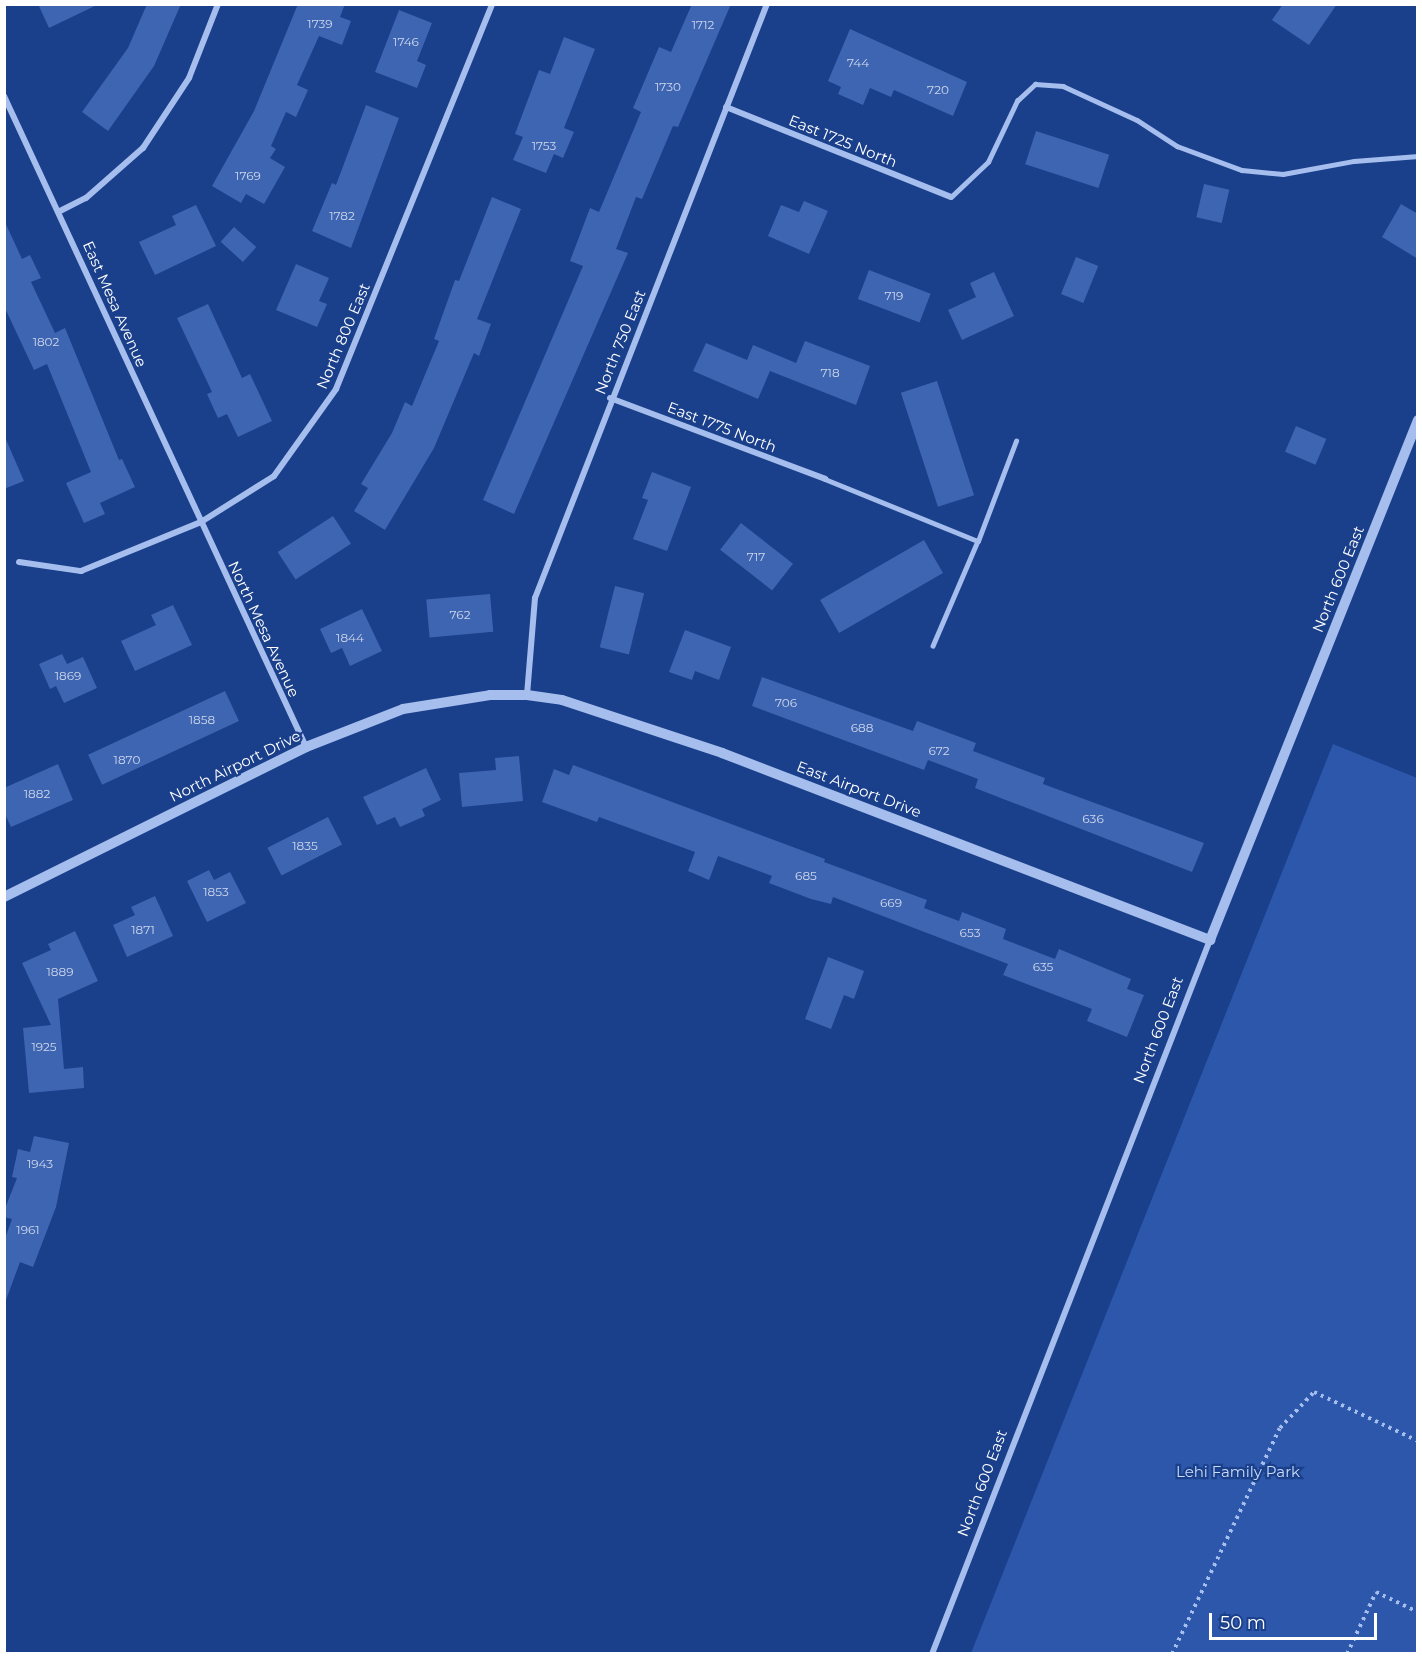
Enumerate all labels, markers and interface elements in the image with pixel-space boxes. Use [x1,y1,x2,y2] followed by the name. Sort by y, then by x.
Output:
[307,17,333,31] house number: 1739
[692,18,714,32] house number: 1712
[393,35,419,49] house number: 1746
[847,56,869,70] house number: 744
[655,80,681,94] house number: 1730
[927,83,949,97] house number: 720
[786,111,900,171] street label: East 1725 North
[532,139,556,153] house number: 1753
[235,169,261,183] house number: 1769
[329,209,355,223] house number: 1782
[79,238,151,370] street label: East Mesa Avenue
[313,280,373,392] street label: North 800 East
[591,287,649,397] street label: North 750 East
[885,289,903,303] house number: 719
[33,335,59,349] house number: 1802
[820,366,840,380] house number: 718
[665,398,779,456] street label: East 1775 North
[1308,523,1368,635] street label: North 600 East
[747,550,765,564] house number: 717
[225,558,303,700] street label: North Mesa Avenue
[450,608,470,622] house number: 762
[336,631,364,645] house number: 1844
[55,669,81,683] house number: 1869
[775,696,797,710] house number: 706
[189,713,215,727] house number: 1858
[851,721,873,735] house number: 688
[166,726,304,806] street label: North Airport Drive
[928,744,950,758] house number: 672
[114,753,140,767] house number: 1870
[794,757,924,821] street label: East Airport Drive
[24,787,50,801] house number: 1882
[1082,812,1104,826] house number: 636
[292,839,318,853] house number: 1835
[795,869,817,883] house number: 685
[203,885,229,899] house number: 1853
[880,896,902,910] house number: 669
[131,923,155,937] house number: 1871
[960,926,980,940] house number: 653
[1033,960,1053,974] house number: 635
[47,965,73,979] house number: 1889
[1129,974,1187,1086] street label: North 600 East
[31,1040,57,1054] house number: 1925
[27,1157,53,1171] house number: 1943
[16,1223,40,1237] house number: 1961
[953,1427,1011,1539] street label: North 600 East
[1176,1463,1300,1481] park label: Lehi Family Park
[1212,1601,1380,1639] scale bar
[1220,1612,1266,1634] text: 50 m

